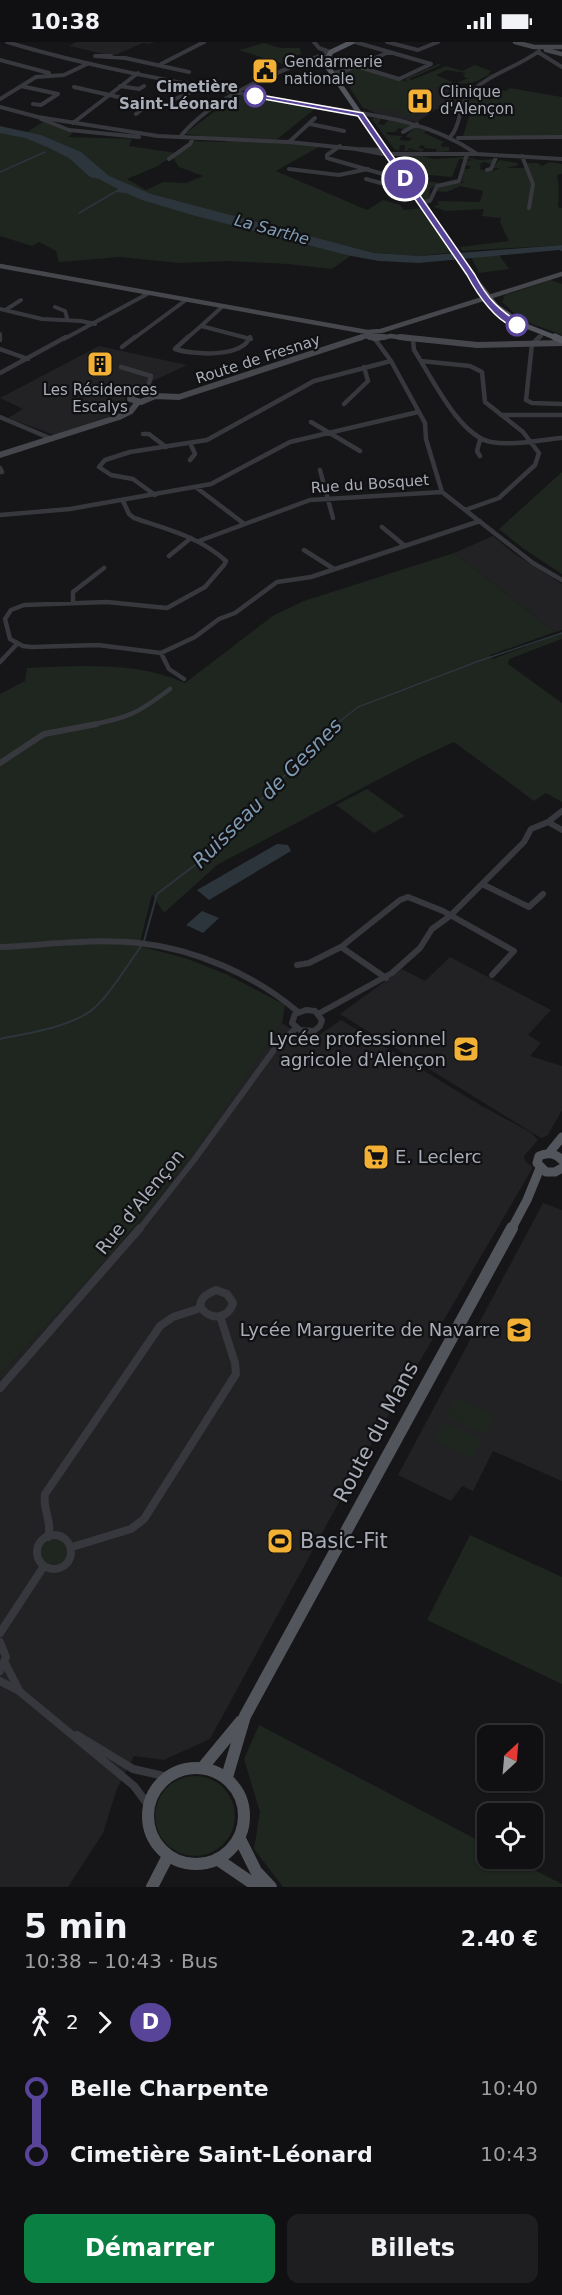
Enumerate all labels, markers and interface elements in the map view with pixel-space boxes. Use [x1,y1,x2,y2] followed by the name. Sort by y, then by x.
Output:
[30,9,100,34] text: 10:38
[284,53,382,88] place label: Gendarmerie nationale
[250,56,280,86] public building icon: Gendarmerie nationale
[119,78,238,113] place label: Cimetière Saint-Léonard
[440,83,514,118] place label: Clinique d'Alençon
[244,85,266,107] marker: Cimetière Saint-Léonard
[405,86,435,116] hospital icon: Clinique d'Alençon
[386,160,424,198] line badge: D
[396,167,414,191] text: D
[232,210,311,249] water label: La Sarthe
[506,314,528,336] unlabelled marker
[193,330,323,388] street label: Route de Fresnay
[85,349,115,379] building icon: Les Résidences Escalys
[43,381,157,416] place label: Les Résidences Escalys
[310,471,430,497] street label: Rue du Bosquet
[187,713,347,873] water label: Ruisseau de Gesnes
[269,1028,446,1070] place label: Lycée professionnel agricole d'Alençon
[451,1034,481,1064] school or university icon: Lycée professionnel agricole d'Alençon
[361,1142,391,1172] supermarket icon: E. Leclerc
[91,1145,188,1258] street label: Rue d'Alençon
[395,1146,481,1167] place label: E. Leclerc
[504,1315,534,1345] school or university icon: Lycée Marguerite de Navarre
[240,1319,500,1340] place label: Lycée Marguerite de Navarre
[329,1357,423,1507] street label: Route du Mans
[265,1526,295,1556] sports icon: Basic-Fit
[300,1529,388,1553] place label: Basic-Fit
[477,1725,543,1791] north arrow
[477,1725,543,1869] map controls
[477,1803,543,1869] button: locate
[24,1907,128,1946] text: 5 min
[461,1926,538,1951] text: 2.40 €
[24,1949,218,1973] text: 10:38 – 10:43 · Bus
[24,2006,57,2039] icon: walk
[88,2006,121,2039] icon: forward
[66,2010,79,2034] text: 2
[142,2010,159,2034] text: D
[70,2076,269,2101] text: Belle Charpente
[480,2076,538,2100] text: 10:40
[70,2142,373,2167] text: Cimetière Saint-Léonard
[480,2142,538,2166] text: 10:43
[24,2214,275,2283] button: Démarrer
[287,2214,538,2283] button: Billets

